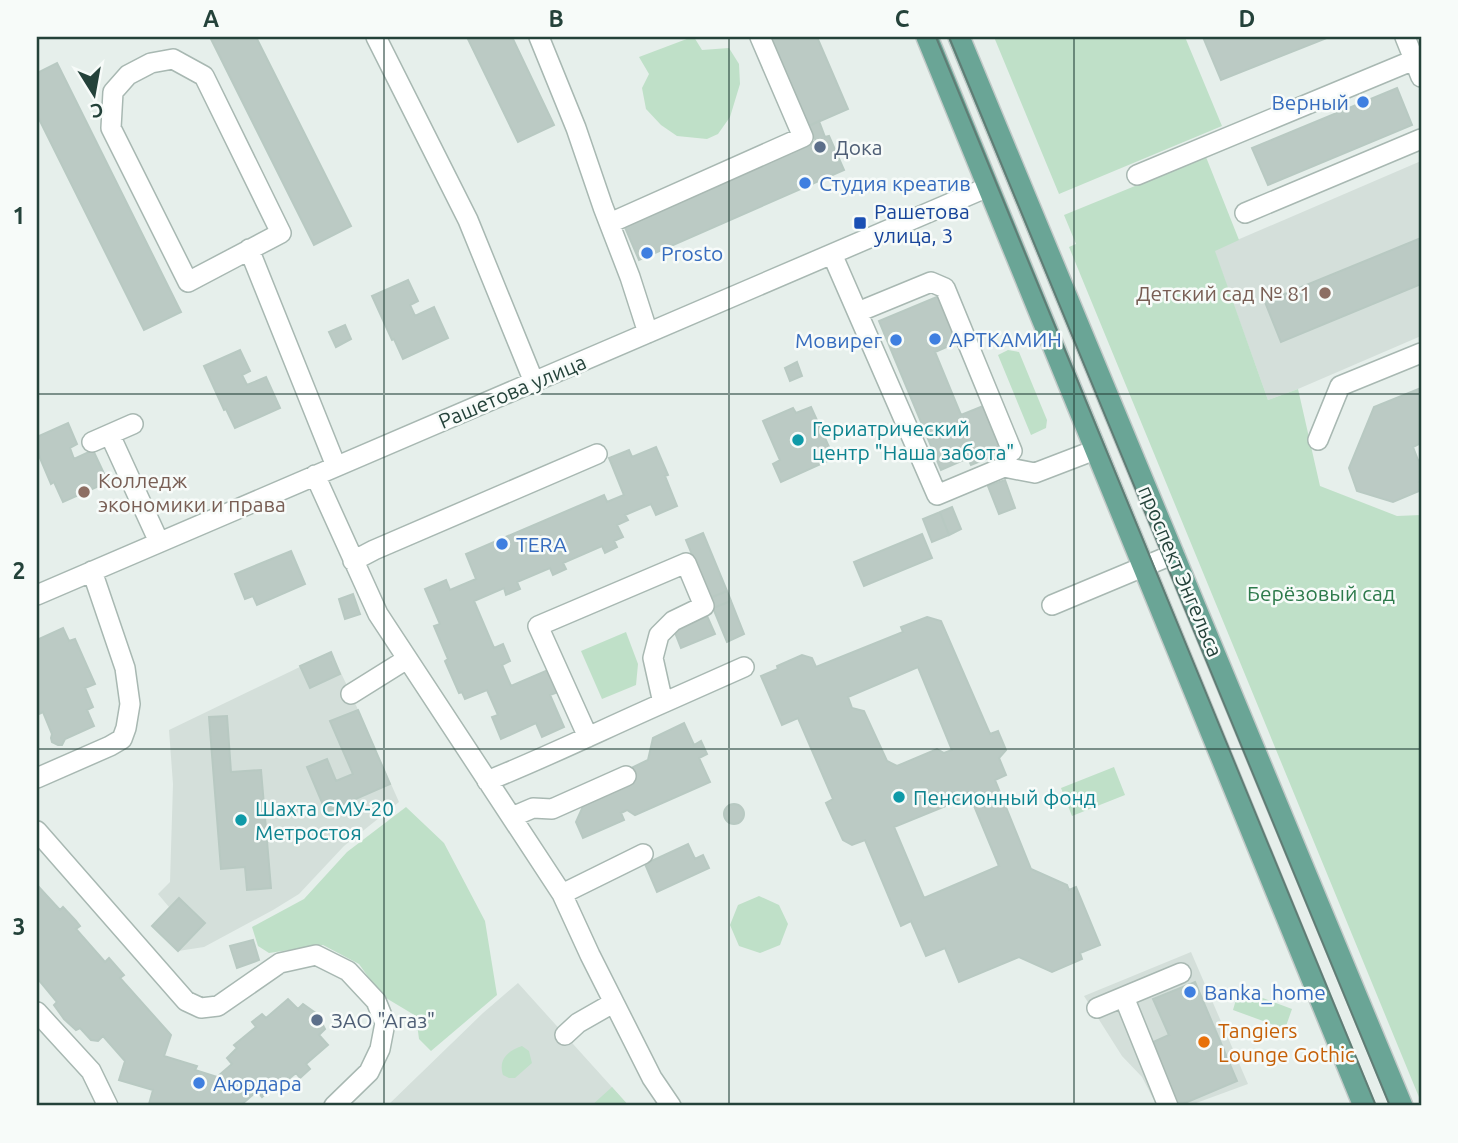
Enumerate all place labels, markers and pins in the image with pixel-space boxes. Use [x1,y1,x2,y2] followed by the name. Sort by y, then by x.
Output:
[1271,90,1349,114] place label: Верный
[1355,94,1371,110] marker: Верный
[834,135,883,159] place label: Дока
[812,139,828,155] marker: Дока
[819,171,971,195] place label: Студия креатив
[797,175,813,191] marker: Студия креатив
[874,199,970,247] place label: Рашетова улица, 3
[852,215,868,231] marker: Рашетова улица, 3
[661,241,723,265] place label: Prosto
[639,245,655,261] marker: Prosto
[1136,281,1311,305] place label: Детский сад № 81
[1317,285,1333,301] marker: Детский сад № 81
[949,327,1062,351] place label: АРТКАМИН
[795,328,883,352] place label: Мовирег
[927,331,943,347] marker: АРТКАМИН
[888,332,904,348] marker: Мовирег
[812,416,1015,464] place label: Гериатрический центр "Наша забота"
[790,432,806,448] marker: Гериатрический центр "Наша забота"
[98,468,286,516] place label: Колледж экономики и права
[76,484,92,500] marker: Колледж экономики и права
[516,532,567,556] place label: TERA
[494,536,510,552] marker: TERA
[913,785,1096,809] place label: Пенсионный фонд
[891,789,907,805] marker: Пенсионный фонд
[255,796,394,844] place label: Шахта СМУ-20 Метростоя
[233,812,249,828] marker: Шахта СМУ-20 Метростоя
[1204,980,1326,1005] place label: Banka_home
[1182,984,1198,1000] marker: Banka_home
[331,1008,435,1032] place label: ЗАО "Агаз"
[309,1012,325,1028] marker: ЗАО "Агаз"
[1218,1018,1355,1066] place label: Tangiers Lounge Gothic
[1196,1034,1212,1050] marker: Tangiers Lounge Gothic
[213,1071,302,1095] place label: Аюрдара
[191,1075,207,1091] marker: Аюрдара

